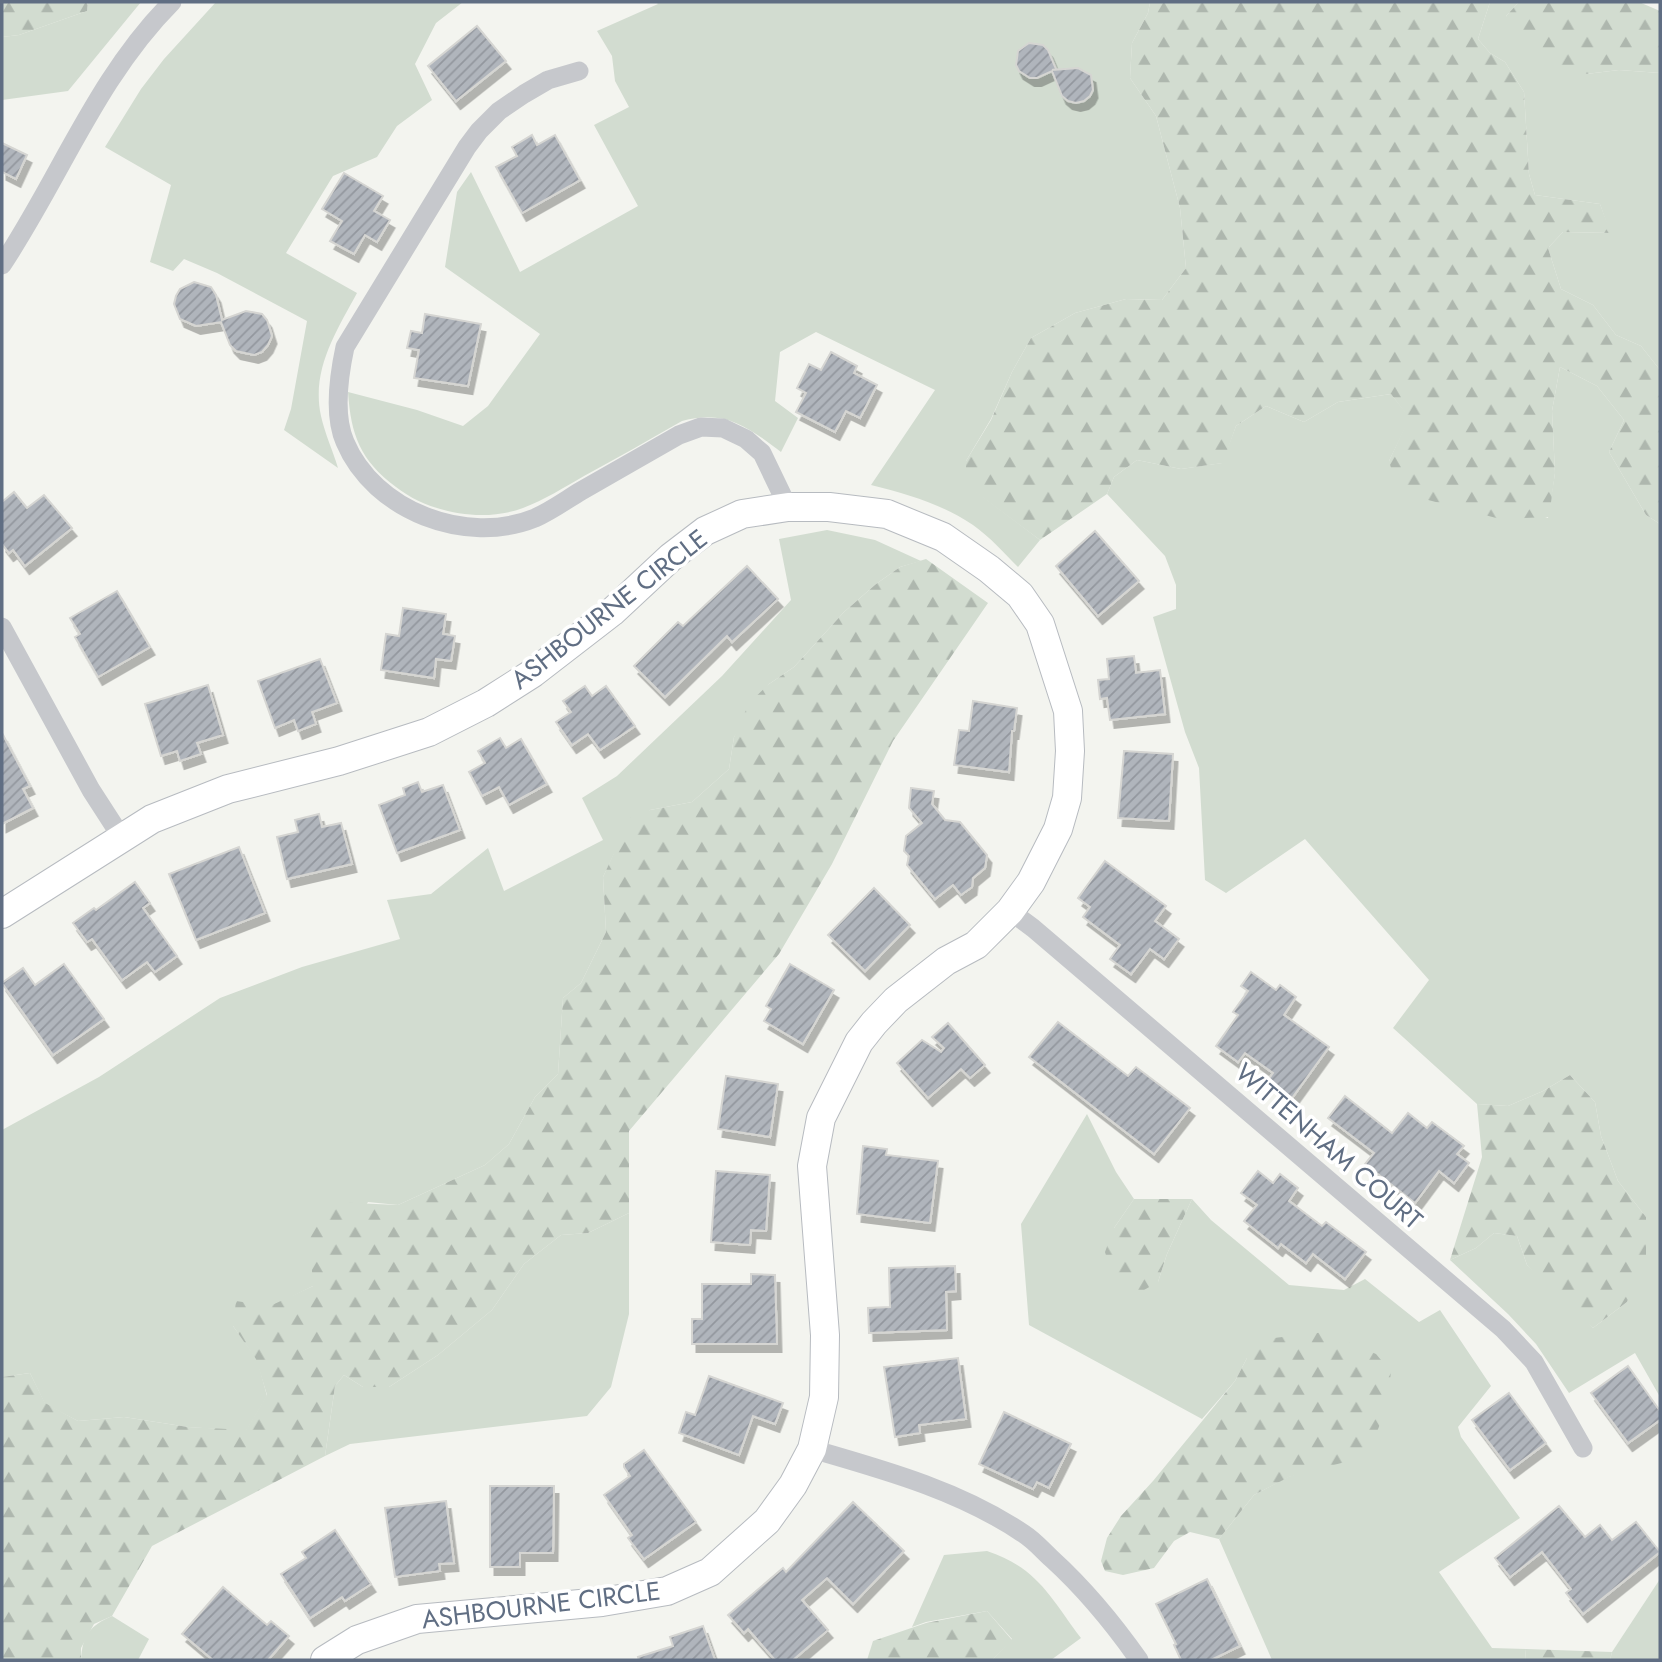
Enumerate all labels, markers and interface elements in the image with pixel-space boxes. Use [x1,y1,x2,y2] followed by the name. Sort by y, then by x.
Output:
[502,520,716,698] street label: ASHBOURNE CIRCLE
[1227,1054,1431,1238] street label: WITTENHAM COURT
[419,1571,663,1639] street label: ASHBOURNE CIRCLE

